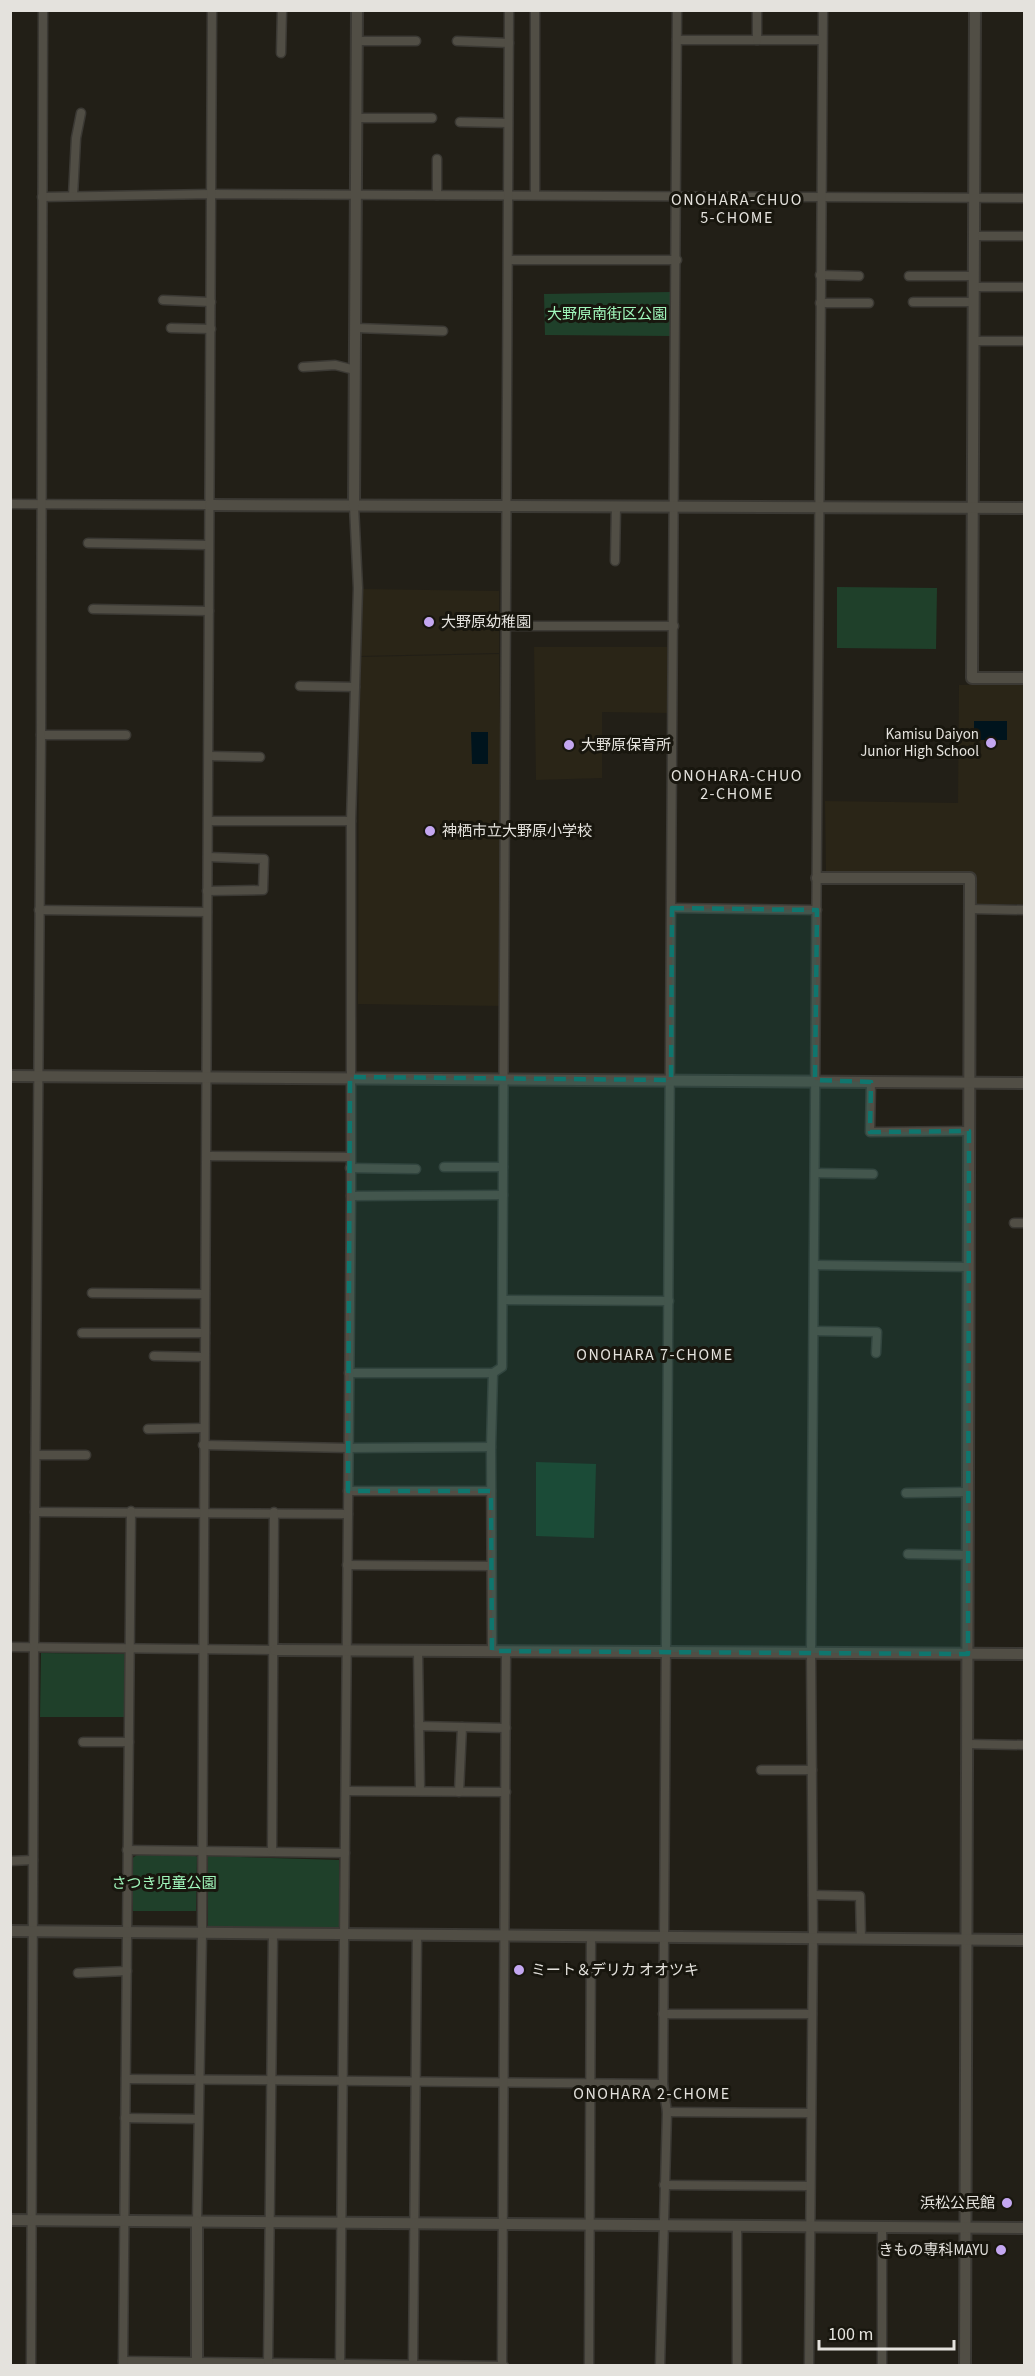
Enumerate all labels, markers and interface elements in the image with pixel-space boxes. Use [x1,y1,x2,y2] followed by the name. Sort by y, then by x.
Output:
[671,189,803,229] district label: ONOHARA-CHUO 5-CHOME
[547,304,667,325] park label: 大野原南街区公園
[441,612,531,633] place label: 大野原幼稚園
[422,615,436,629] marker: 大野原幼稚園
[860,724,979,762] place label: Kamisu Daiyon Junior High School
[581,735,671,756] place label: 大野原保育所
[984,736,998,750] marker: Kamisu Daiyon Junior High School
[562,738,576,752] marker: 大野原保育所
[671,765,803,805] district label: ONOHARA-CHUO 2-CHOME
[442,821,592,842] place label: 神栖市立大野原小学校
[423,824,437,838] marker: 神栖市立大野原小学校
[576,1344,734,1366] district label: ONOHARA 7-CHOME
[111,1873,217,1894] park label: さつき児童公園
[531,1960,699,1981] place label: ミート＆デリカ オオツキ
[512,1963,526,1977] marker: ミート＆デリカ オオツキ
[573,2083,731,2105] district label: ONOHARA 2-CHOME
[920,2193,995,2214] place label: 浜松公民館
[1000,2196,1014,2210] marker: 浜松公民館
[878,2240,989,2261] place label: きもの専科MAYU
[994,2243,1008,2257] marker: きもの専科MAYU
[819,2313,954,2351] scale bar
[828,2322,873,2347] text: 100 m

